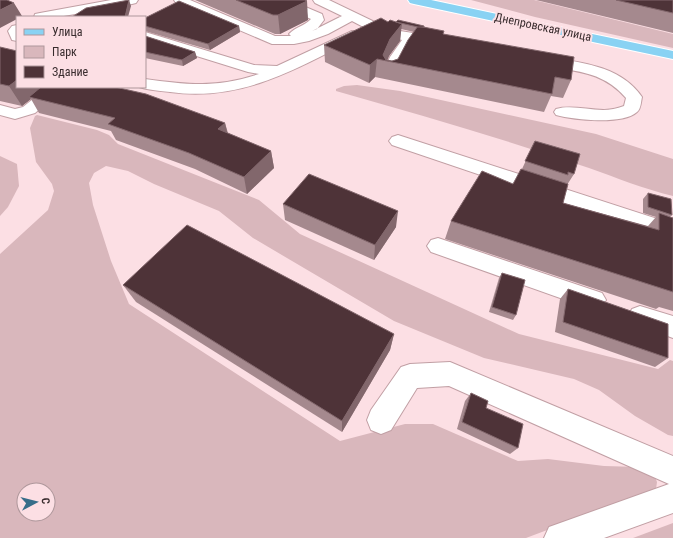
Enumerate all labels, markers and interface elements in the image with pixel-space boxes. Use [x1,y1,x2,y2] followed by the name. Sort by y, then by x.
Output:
[493,10,593,44] street label: Днепровская улица
[16,16,146,88] legend
[52,25,83,39] text: Улица
[52,45,77,59] text: Парк
[52,65,89,79] text: Здание
[16,482,56,522] north arrow
[39,497,52,505] text: С

